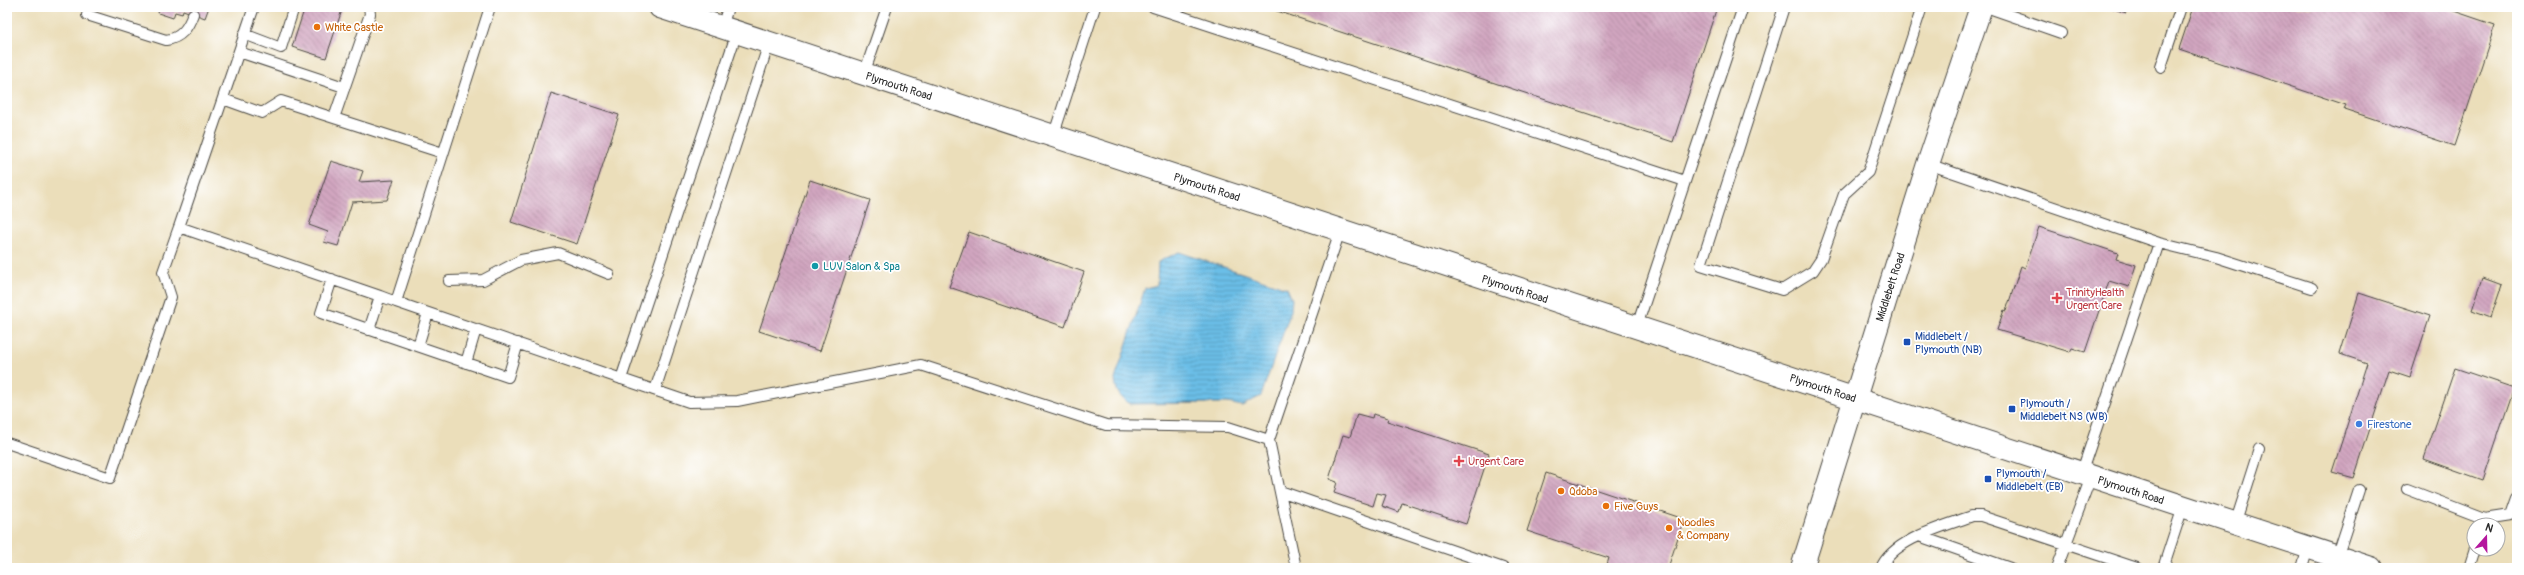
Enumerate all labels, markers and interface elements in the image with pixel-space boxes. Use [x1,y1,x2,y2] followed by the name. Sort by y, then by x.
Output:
[325,21,384,34] place label: White Castle
[312,22,322,32] marker: White Castle
[864,70,934,103] street label: Plymouth Road
[1172,171,1242,204] street label: Plymouth Road
[1873,251,1908,323] street label: Middlebelt Road
[823,260,900,273] place label: LUV Salon & Spa
[810,261,820,271] marker: LUV Salon & Spa
[1480,273,1550,306] street label: Plymouth Road
[2066,286,2124,312] place label: TrinityHealth Urgent Care
[2051,292,2063,304] marker: TrinityHealth Urgent Care
[1915,330,1983,356] place label: Middlebelt / Plymouth (NB)
[1902,337,1912,347] marker: Middlebelt / Plymouth (NB)
[1788,372,1858,405] street label: Plymouth Road
[2020,397,2108,423] place label: Plymouth / Middlebelt NS (WB)
[2007,404,2017,414] marker: Plymouth / Middlebelt NS (WB)
[2367,418,2412,431] place label: Firestone
[2354,419,2364,429] marker: Firestone
[1453,455,1465,467] marker: Urgent Care
[1468,455,1524,468] place label: Urgent Care
[1996,467,2064,493] place label: Plymouth / Middlebelt (EB)
[1983,474,1993,484] marker: Plymouth / Middlebelt (EB)
[2096,474,2166,507] street label: Plymouth Road
[1569,485,1597,498] place label: Qdoba
[1556,486,1566,496] marker: Qdoba
[1614,500,1658,513] place label: Five Guys
[1601,501,1611,511] marker: Five Guys
[1677,516,1729,542] place label: Noodles & Company
[2466,517,2506,557] north arrow
[2484,521,2495,536] text: N
[1664,523,1674,533] marker: Noodles & Company

